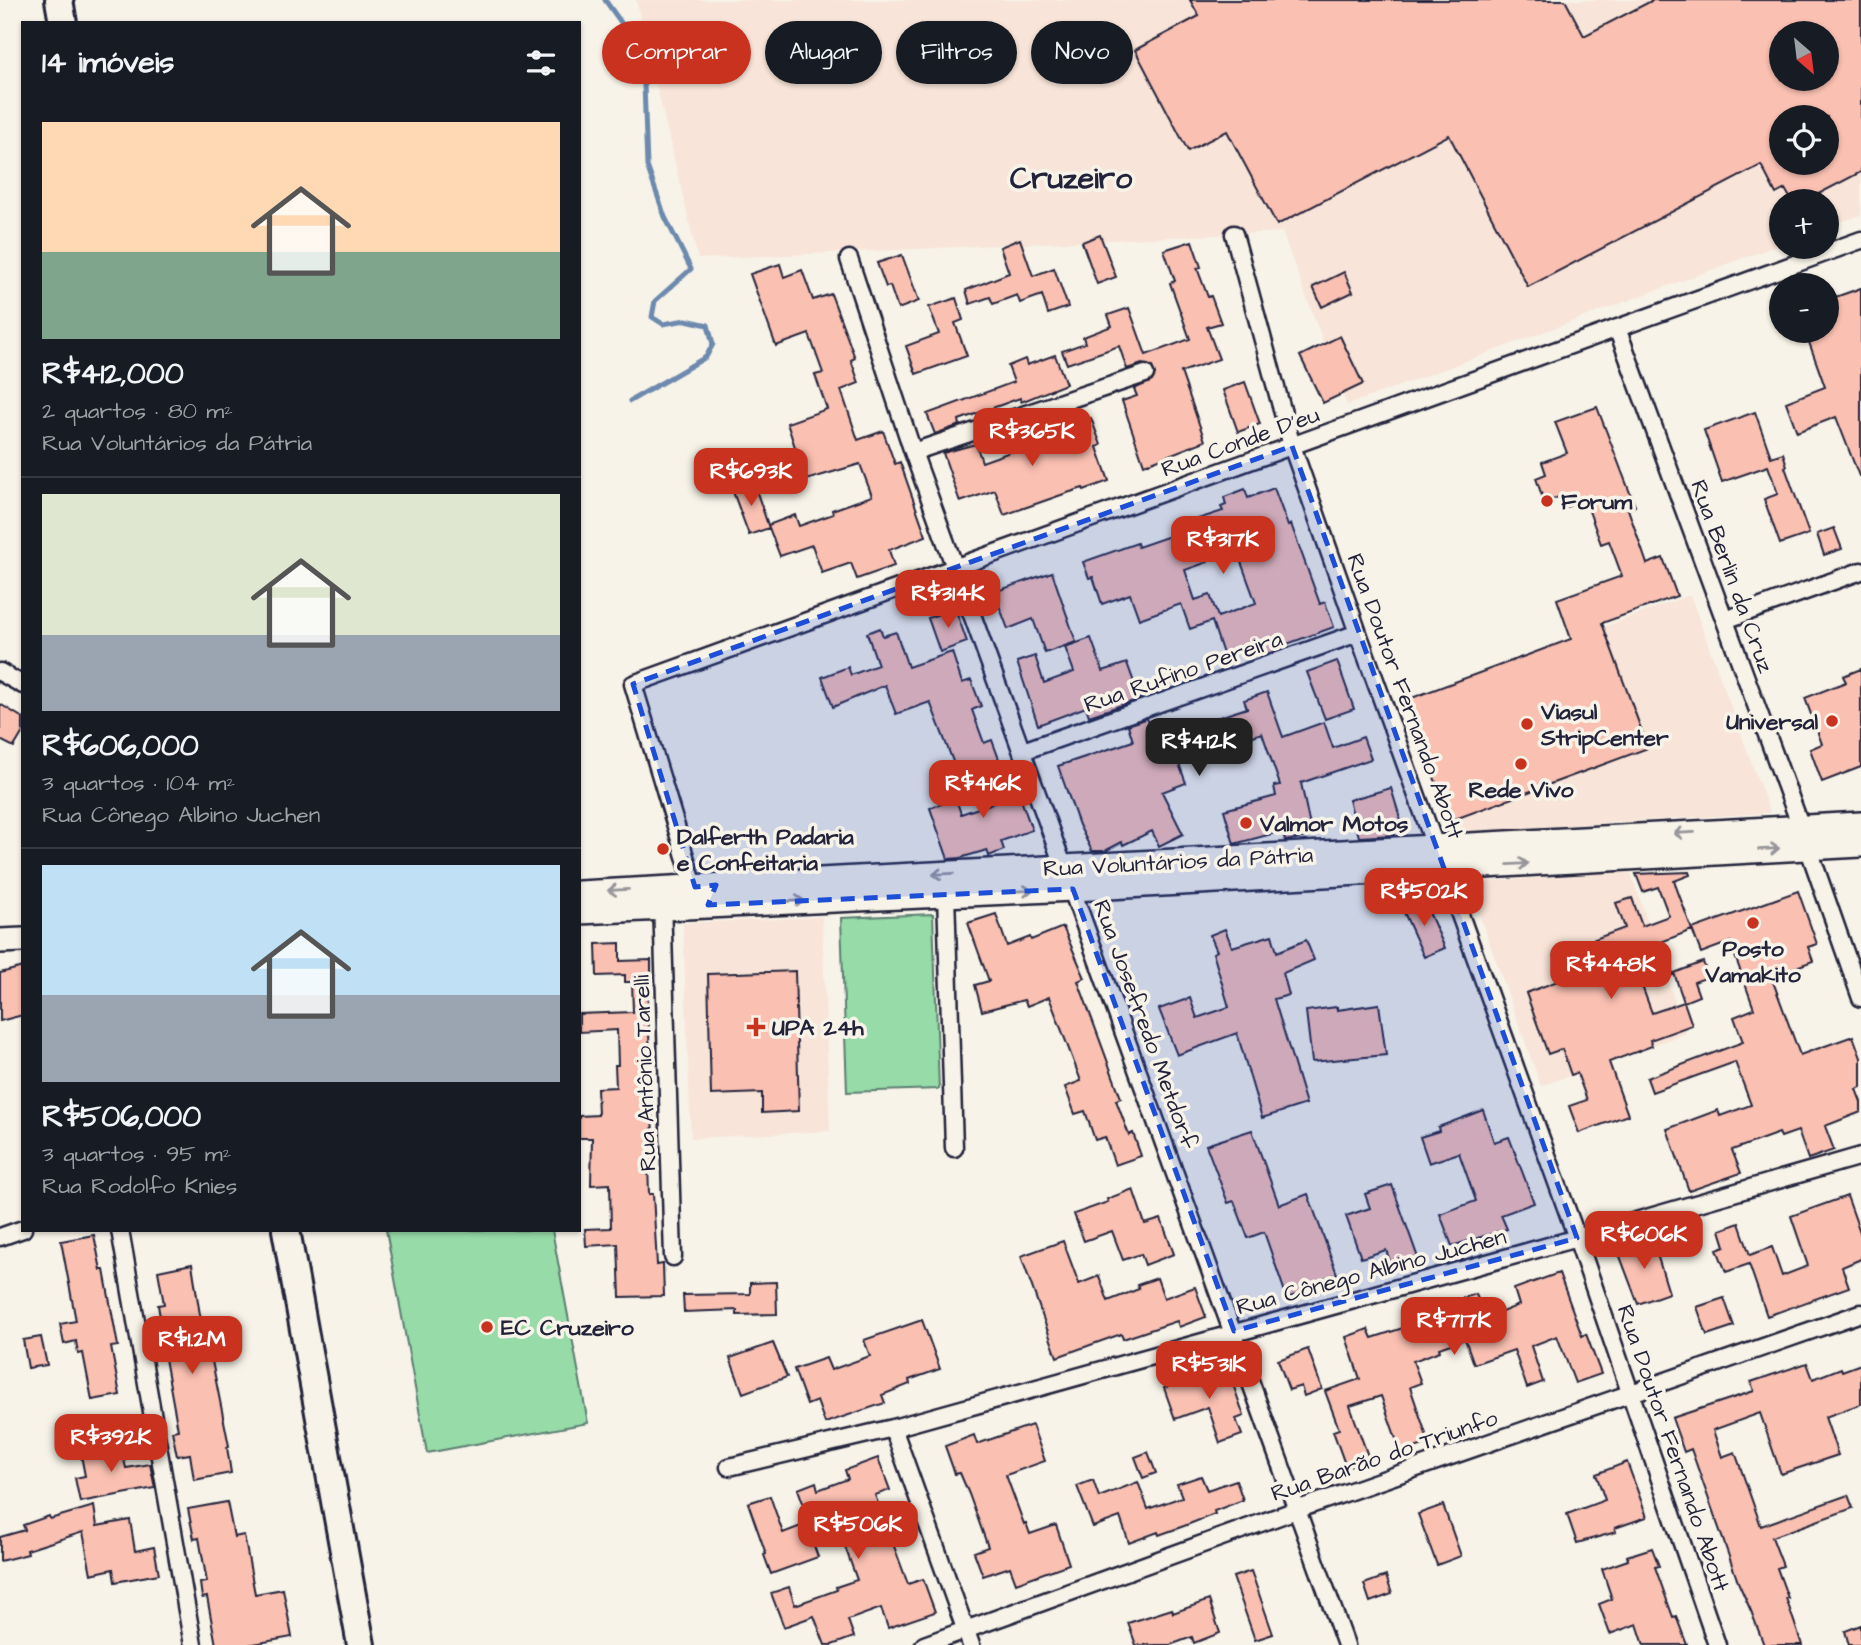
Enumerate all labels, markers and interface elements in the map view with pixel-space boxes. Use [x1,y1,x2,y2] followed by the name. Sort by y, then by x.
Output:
[602,21,751,84] chip: Comprar
[765,21,882,84] chip: Alugar
[896,21,1017,84] chip: Filtros
[1031,21,1133,84] chip: Novo
[1769,21,1839,91] north arrow
[1769,21,1839,343] map controls
[42,42,174,84] text: 14 imóveis
[522,44,560,82] icon: filters
[1769,105,1839,175] button: locate
[1010,158,1132,200] district label: Cruzeiro
[238,168,364,294] icon: home
[1769,189,1839,259] button: +
[1769,273,1839,343] button: −
[42,353,184,395] text: R$412,000
[42,395,233,427] text: 2 quartos · 80 m²
[1157,399,1324,485] street label: Rua Conde D'eu
[975,408,1089,468] pin: R$365K
[989,415,1075,447] text: R$365K
[42,427,312,459] text: Rua Voluntários da Pátria
[694,448,808,508] pin: R$693K
[710,455,792,487] text: R$693K
[1682,475,1782,678] street label: Rua Berlin da Cruz
[1561,486,1633,518] place label: Forum
[1539,493,1555,509] marker: Forum
[1166,516,1280,576] pin: R$317K
[1187,523,1259,555] text: R$317K
[238,540,364,666] icon: home
[1338,549,1472,844] street label: Rua Doutor Fernando Abott
[891,570,1005,630] pin: R$314K
[911,577,985,609] text: R$314K
[1080,623,1287,721] street label: Rua Rufino Pereira
[1540,696,1669,754] place label: Viasul StripCenter
[1726,706,1818,738] place label: Universal
[1824,713,1840,729] marker: Universal
[1519,716,1535,732] marker: Viasul StripCenter
[1142,718,1256,778] pin: R$412K
[42,725,199,767] text: R$606,000
[1162,725,1236,757] text: R$412K
[1513,756,1529,772] marker: Rede Vivo
[926,760,1040,820] pin: R$416K
[42,767,235,799] text: 3 quartos · 104 m²
[945,767,1021,799] text: R$416K
[1468,774,1574,806] place label: Rede Vivo
[42,799,320,831] text: Rua Cônego Albino Juchen
[1259,808,1409,840] place label: Valmor Motos
[1238,815,1254,831] marker: Valmor Motos
[677,821,854,879] place label: Dalferth Padaria e Confeitaria
[1672,827,1695,840] one-way arrow
[1042,839,1314,885] street label: Rua Voluntários da Pátria
[655,841,671,857] marker: Dalferth Padaria e Confeitaria
[1758,842,1780,855] one-way arrow
[1506,857,1529,870] one-way arrow
[931,867,954,880] one-way arrow
[1367,869,1481,928] pin: R$502K
[1380,875,1468,907] text: R$502K
[606,884,629,897] one-way arrow
[1010,885,1033,898] one-way arrow
[782,895,805,908] one-way arrow
[1085,895,1205,1154] street label: Rua Josefredo Metdorf
[238,911,364,1037] icon: home
[1745,915,1761,931] marker: Posto Vamakito
[1704,933,1801,991] place label: Posto Vamakito
[1554,942,1668,1001] pin: R$448K
[1566,948,1656,980] text: R$448K
[626,974,664,1172] street label: Rua Antônio Tarelli
[772,1012,864,1044] place label: UPA 24h
[746,1017,766,1037] marker: UPA 24h
[42,1096,201,1138] text: R$506,000
[42,1138,231,1170] text: 3 quartos · 95 m²
[42,1170,237,1202] text: Rua Rodolfo Knies
[1587,1212,1701,1271] pin: R$606K
[1601,1218,1687,1250] text: R$606K
[1233,1220,1510,1324] street label: Rua Cônego Albino Juchen
[1397,1298,1511,1357] pin: R$717K
[1609,1301,1737,1597] street label: Rua Doutor Fernando Abott
[1417,1304,1491,1336] text: R$717K
[501,1312,634,1344] place label: EC Cruzeiro
[135,1316,249,1376] pin: R$1.2M
[479,1319,495,1335] marker: EC Cruzeiro
[158,1323,226,1355] text: R$1.2M
[1152,1342,1266,1401] pin: R$531K
[1172,1348,1246,1380] text: R$531K
[1267,1402,1502,1510] street label: Rua Barão do Triunfo
[54,1414,168,1474] pin: R$392K
[70,1421,152,1453] text: R$392K
[801,1502,915,1561] pin: R$506K
[814,1508,902,1540] text: R$506K

